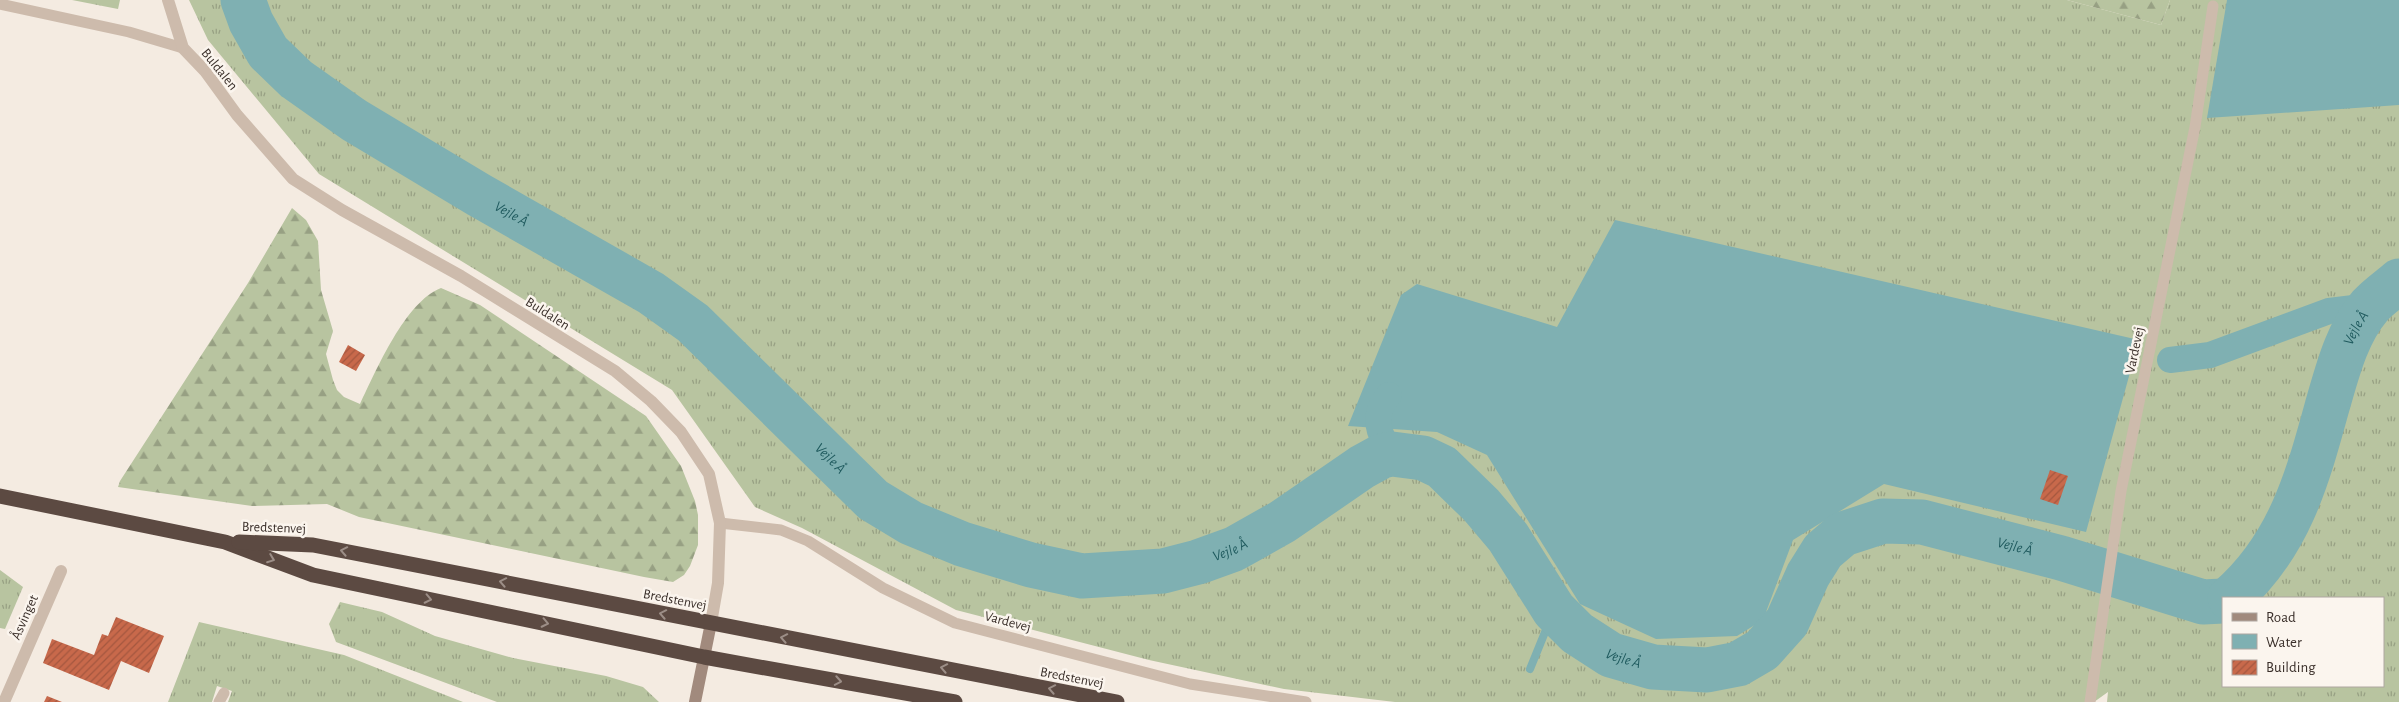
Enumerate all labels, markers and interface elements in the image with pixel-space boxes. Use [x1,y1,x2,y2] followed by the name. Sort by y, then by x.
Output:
[198,46,240,93] street label: Buldalen
[492,198,531,229] water label: Vejle Å
[523,295,572,333] street label: Buldalen
[2341,308,2371,347] water label: Vejle Å
[2123,325,2147,375] street label: Vardevej
[812,441,849,477] water label: Vejle Å
[242,520,306,536] street label: Bredstenvej
[1211,535,1250,564] water label: Vejle Å
[1996,535,2035,558] water label: Vejle Å
[339,546,348,557] one-way arrow
[266,553,274,563] one-way arrow
[499,578,508,588] one-way arrow
[642,587,708,613] street label: Bredstenvej
[7,592,41,642] street label: Åsvinget
[423,593,432,603] one-way arrow
[2222,597,2384,687] legend
[658,609,667,619] one-way arrow
[983,609,1033,635] street label: Vardevej
[2266,610,2296,625] text: Road
[541,617,549,628] one-way arrow
[780,633,789,643] one-way arrow
[2266,635,2302,650] text: Water
[1602,646,1643,671] water label: Vejle Å
[2266,660,2316,675] text: Building
[940,664,948,674] one-way arrow
[1039,665,1105,691] street label: Bredstenvej
[834,675,843,686] one-way arrow
[1047,685,1056,695] one-way arrow

